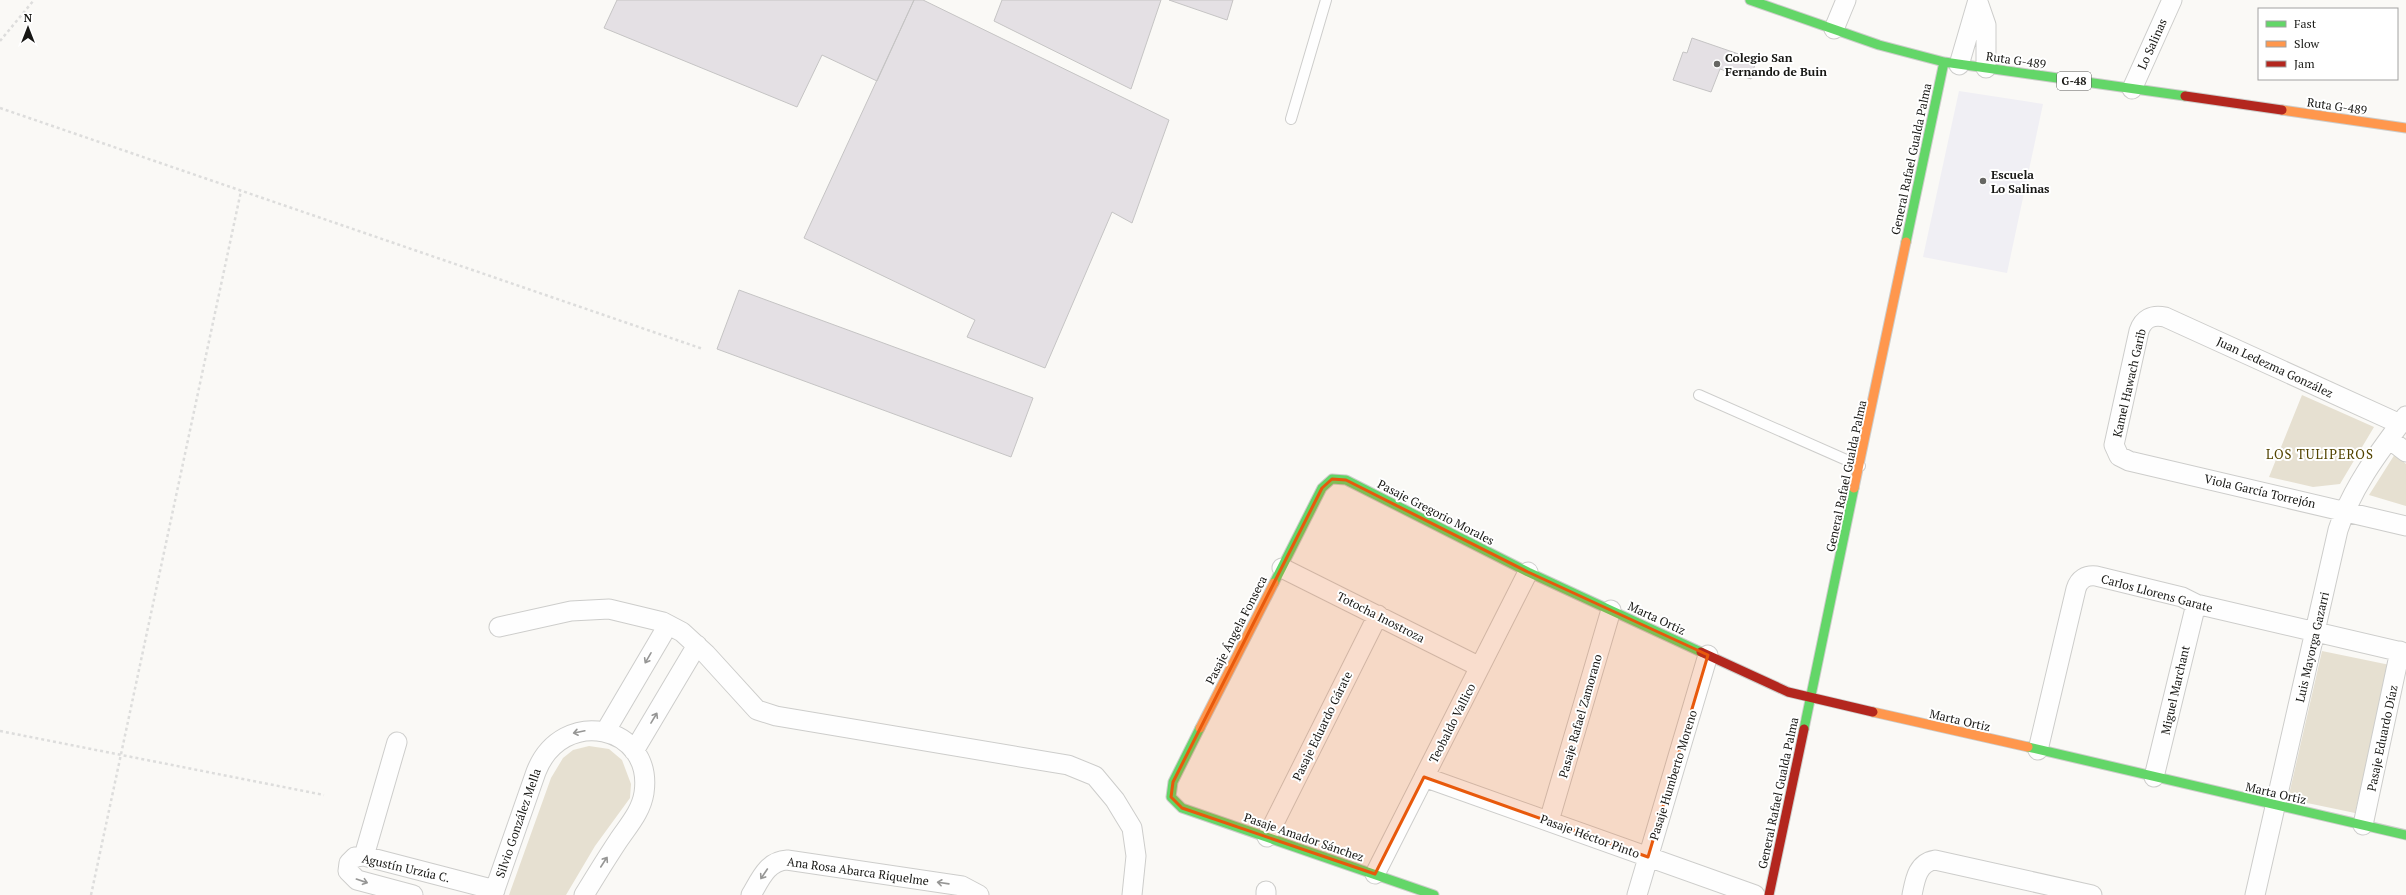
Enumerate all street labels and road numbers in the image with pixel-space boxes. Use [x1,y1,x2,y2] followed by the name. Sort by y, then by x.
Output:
[2134,16,2170,72] street label: Lo Salinas
[1985,48,2047,72] street label: Ruta G-489
[2057,72,2091,90] road number: G-48
[1888,82,1934,236] street label: General Rafael Gualda Palma
[2306,94,2368,118] street label: Ruta G-489
[2109,327,2149,439] street label: Kamel Hawach Garib
[2214,333,2336,401] street label: Juan Ledezma González
[1823,399,1869,553] street label: General Rafael Gualda Palma
[2203,471,2317,511] street label: Viola García Torrejón
[1375,476,1497,548] street label: Pasaje Gregorio Morales
[2100,571,2214,615] street label: Carlos Llorens Garate
[1202,573,1270,687] street label: Pasaje Ángela Fonseca
[1335,588,1427,646] street label: Totocha Inostroza
[2292,590,2332,704] street label: Luis Mayorga Gazarri
[1626,598,1688,638] street label: Marta Ortiz
[2157,643,2193,736] street label: Miguel Marchant
[1555,652,1605,780] street label: Pasaje Rafael Zamorano
[1289,669,1355,783] street label: Pasaje Eduardo Gárate
[1425,680,1479,765] street label: Teobaldo Vallico
[2363,683,2401,793] street label: Pasaje Eduardo Díaz
[1928,706,1992,734] street label: Marta Ortiz
[1646,708,1700,842] street label: Pasaje Humberto Moreno
[1755,716,1801,870] street label: General Rafael Gualda Palma
[492,766,544,880] street label: Silvio González Mella
[2244,779,2308,807] street label: Marta Ortiz
[1242,809,1366,865] street label: Pasaje Amador Sánchez
[1538,811,1642,861] street label: Pasaje Héctor Pinto
[361,851,451,885] street label: Agustín Urzúa C.
[786,854,930,888] street label: Ana Rosa Abarca Riquelme

